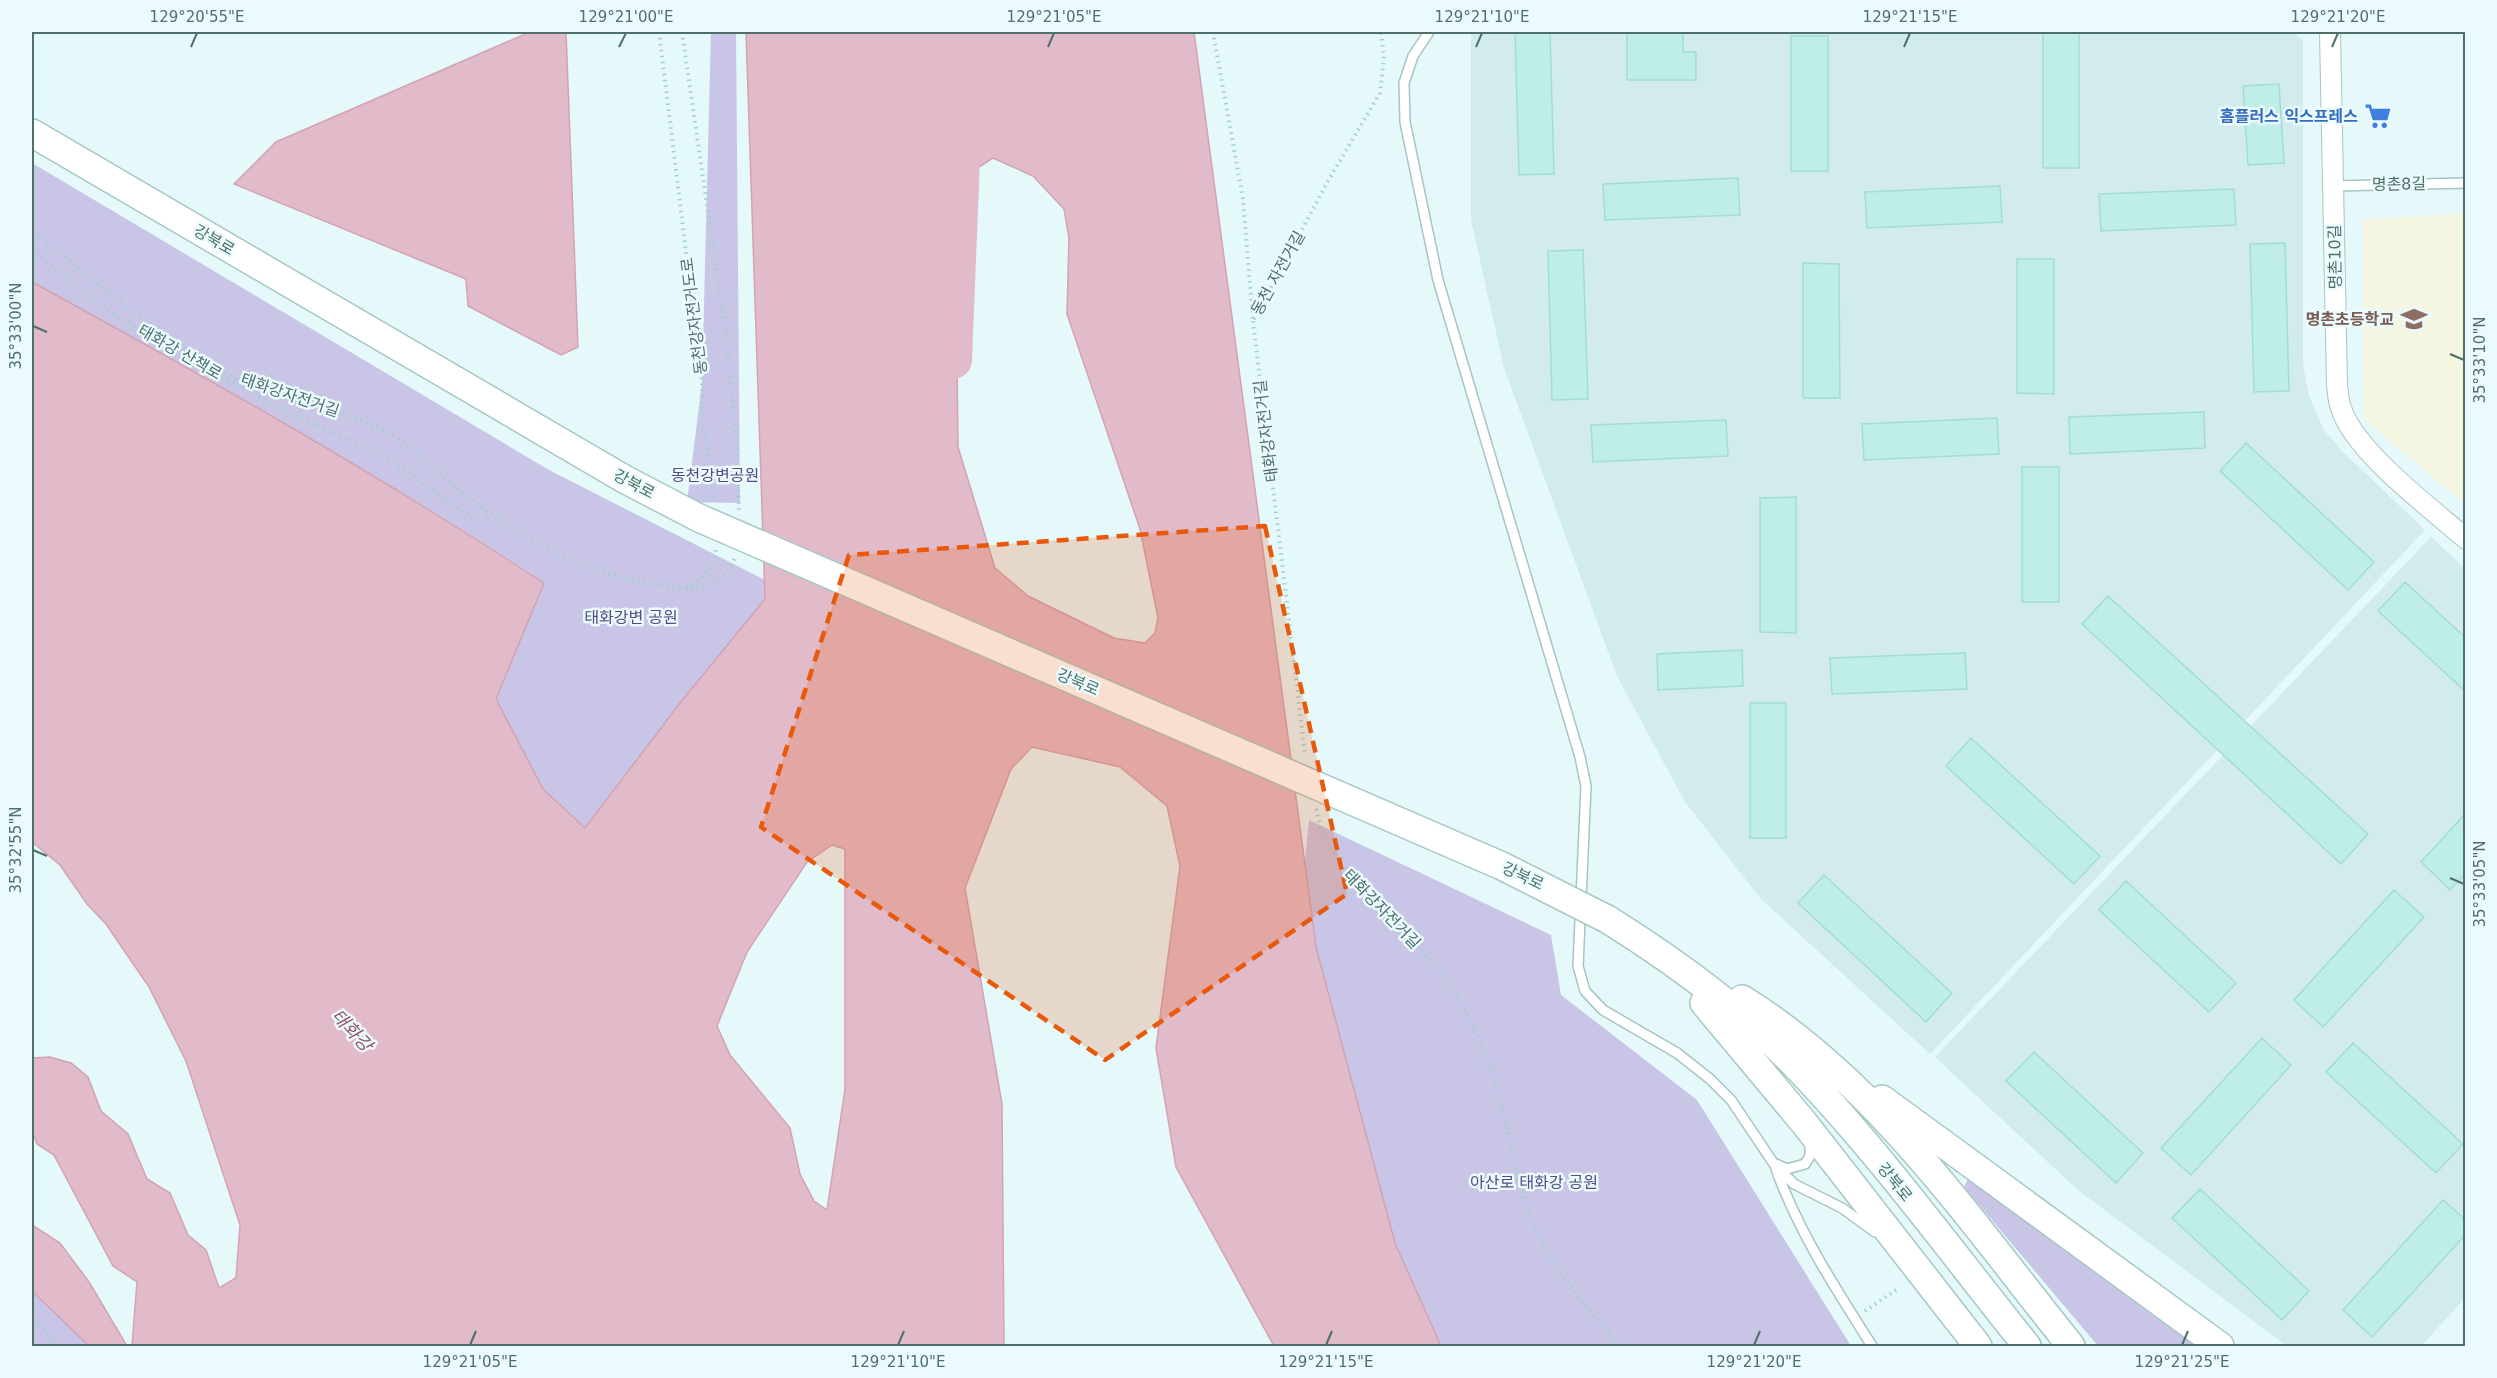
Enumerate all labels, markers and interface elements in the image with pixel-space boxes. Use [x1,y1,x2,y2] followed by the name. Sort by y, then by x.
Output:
[150,8,244,26] text: 129°20'55"E
[579,8,673,26] text: 129°21'00"E
[1007,8,1101,26] text: 129°21'05"E
[1435,8,1529,26] text: 129°21'10"E
[1863,8,1957,26] text: 129°21'15"E
[2291,8,2385,26] text: 129°21'20"E
[2363,101,2393,131] supermarket icon: 홈플러스 익스프레스
[2220,107,2358,126] place label: 홈플러스 익스프레스
[2372,174,2426,194] street label: 명촌8길
[190,221,238,259] street label: 강북로
[2325,225,2345,289] street label: 명촌10길
[1247,228,1309,318] street label: 동천 자전거길
[677,256,711,376] street label: 동천강자전거도로
[7,282,25,370] text: 35°33'00"N
[2399,304,2429,334] school or university icon: 명촌초등학교
[2306,310,2394,329] place label: 명촌초등학교
[2471,316,2489,404] text: 35°33'10"N
[135,320,225,384] street label: 태화강 산책로
[238,369,342,421] street label: 태화강자전거길
[1250,379,1282,483] street label: 태화강자전거길
[610,465,658,503] street label: 강북로
[671,466,759,485] park label: 동천강변공원
[584,608,678,627] park label: 태화강변 공원
[1054,665,1102,699] street label: 강북로
[7,806,25,894] text: 35°32'55"N
[2471,840,2489,928] text: 35°33'05"N
[1499,858,1547,894] street label: 강북로
[1339,865,1425,953] street label: 태화강자전거길
[327,1005,378,1057] water label: 태화강
[1874,1159,1916,1205] street label: 강북로
[1470,1173,1598,1192] park label: 아산로 태화강 공원
[423,1353,517,1371] text: 129°21'05"E
[851,1353,945,1371] text: 129°21'10"E
[1279,1353,1373,1371] text: 129°21'15"E
[1707,1353,1801,1371] text: 129°21'20"E
[2135,1353,2229,1371] text: 129°21'25"E

